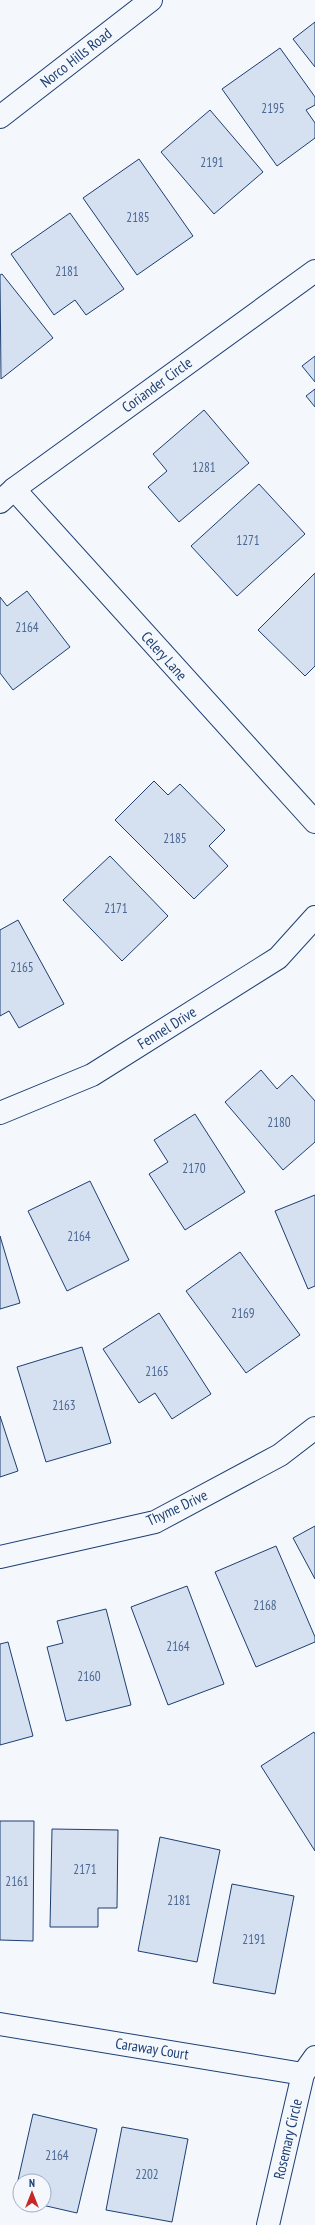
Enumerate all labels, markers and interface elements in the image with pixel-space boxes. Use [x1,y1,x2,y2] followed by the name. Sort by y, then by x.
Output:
[36,24,115,91] street label: Norco Hills Road
[261,100,285,117] house number: 2195
[200,154,224,171] house number: 2191
[126,209,150,226] house number: 2185
[55,263,79,280] house number: 2181
[118,353,196,416] street label: Coriander Circle
[192,459,216,476] house number: 1281
[236,532,260,549] house number: 1271
[15,619,39,636] house number: 2164
[137,627,191,684] street label: Celery Lane
[163,830,187,847] house number: 2185
[104,900,128,917] house number: 2171
[10,959,34,976] house number: 2165
[134,1002,200,1053] street label: Fennel Drive
[267,1114,291,1131] house number: 2180
[182,1160,206,1177] house number: 2170
[67,1228,91,1245] house number: 2164
[231,1305,255,1322] house number: 2169
[145,1363,169,1380] house number: 2165
[52,1397,76,1414] house number: 2163
[143,1485,210,1530] street label: Thyme Drive
[253,1597,277,1614] house number: 2168
[166,1638,190,1655] house number: 2164
[77,1668,101,1685] house number: 2160
[73,1861,97,1878] house number: 2171
[5,1873,29,1890] house number: 2161
[167,1892,191,1909] house number: 2181
[242,1931,266,1948] house number: 2191
[114,2033,190,2064] street label: Caraway Court
[269,2097,306,2181] street label: Rosemary Circle
[45,2147,69,2164] house number: 2164
[135,2166,159,2183] house number: 2202
[12,2173,52,2213] north arrow
[29,2176,35,2190] text: N

